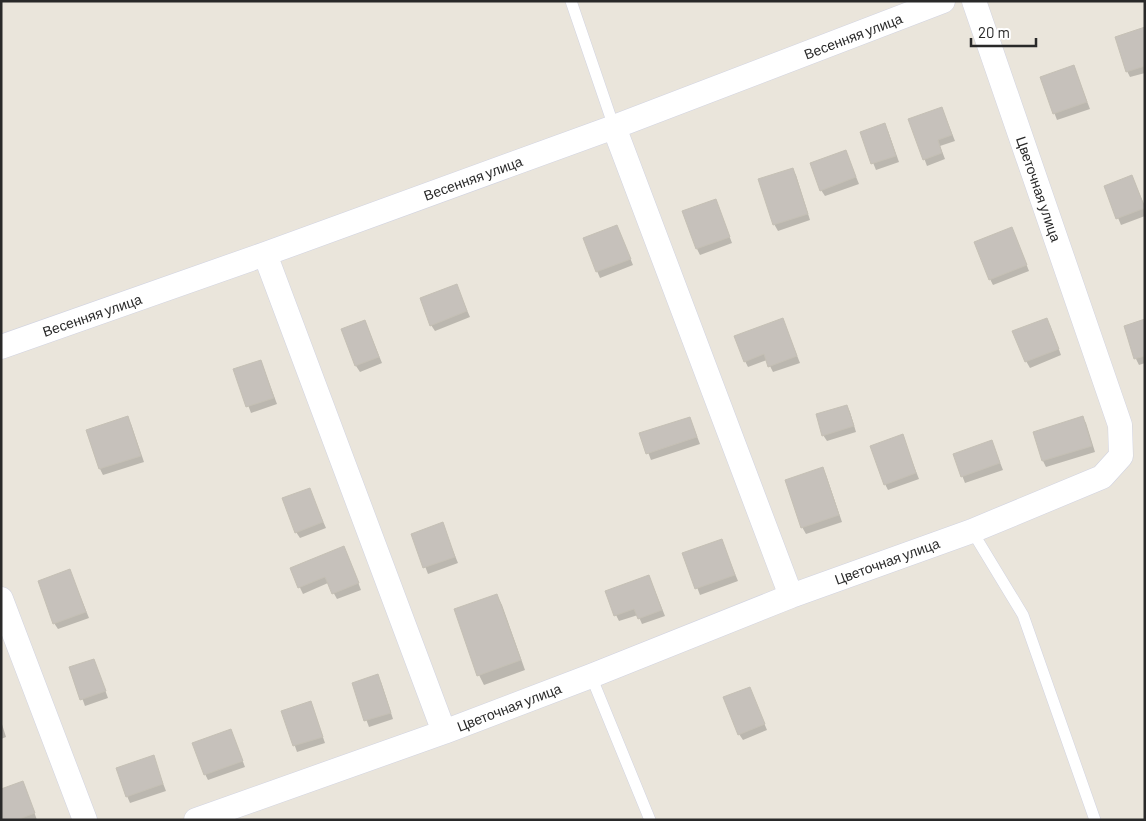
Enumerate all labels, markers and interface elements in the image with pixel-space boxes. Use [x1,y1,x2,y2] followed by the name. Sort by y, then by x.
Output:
[801,9,905,63] street label: Весенняя улица
[971,15,1036,47] scale bar
[978,23,1010,41] text: 20 m
[1013,134,1065,244] street label: Цветочная улица
[421,152,525,204] street label: Весенняя улица
[40,290,144,340] street label: Весенняя улица
[832,534,942,588] street label: Цветочная улица
[454,679,564,735] street label: Цветочная улица

